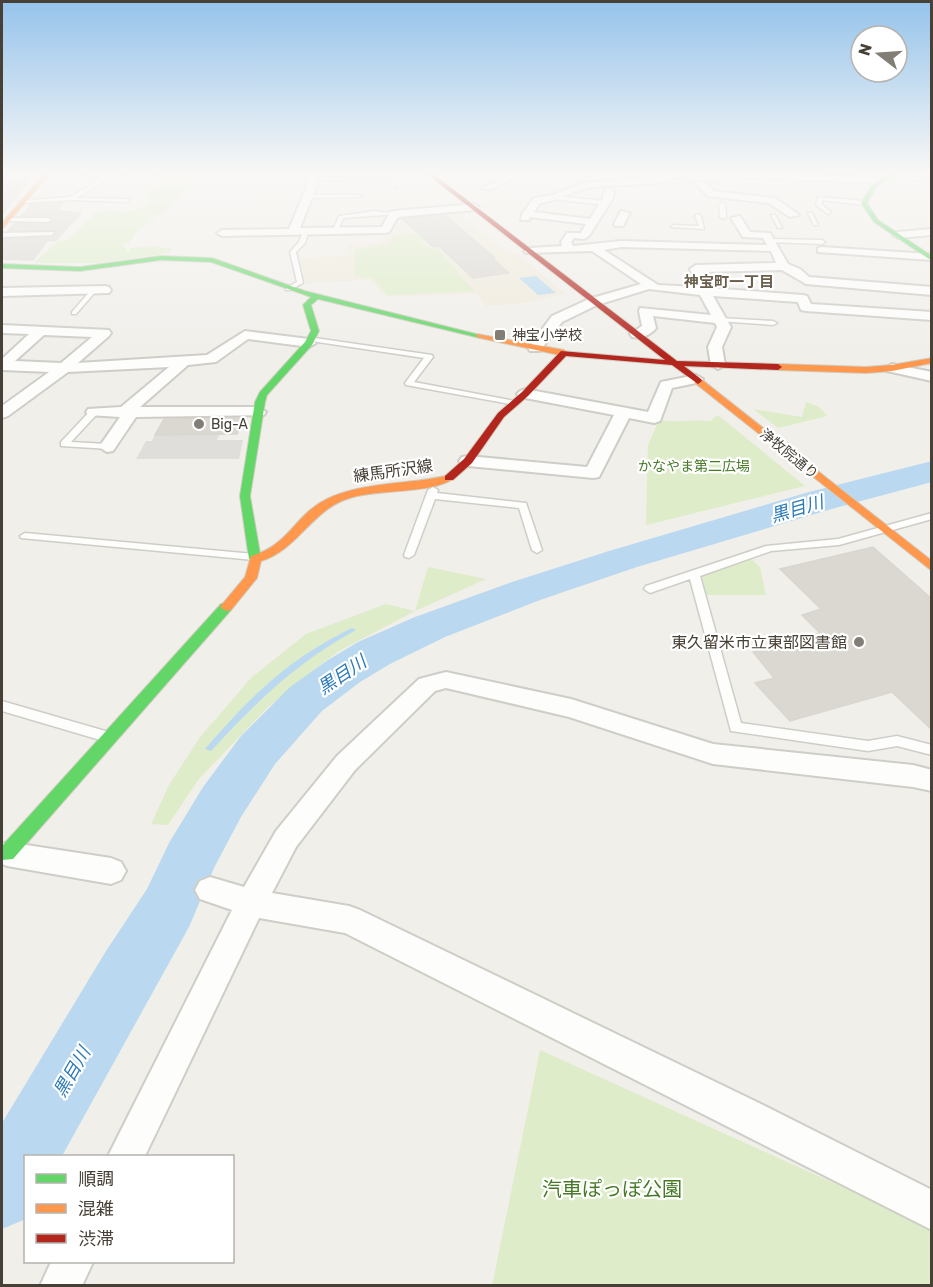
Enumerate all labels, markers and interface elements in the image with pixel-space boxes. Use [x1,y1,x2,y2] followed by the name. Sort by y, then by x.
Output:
[849,24,909,84] north arrow
[854,41,876,58] text: N
[683,273,774,291] district label: 神宝町一丁目
[512,327,582,344] place label: 神宝小学校
[493,328,507,342] marker: 神宝小学校
[211,416,249,433] place label: Big-A
[192,417,206,431] marker: Big-A
[756,425,822,483] street label: 浄牧院通り
[352,456,434,486] street label: 練馬所沢線
[638,458,750,475] park label: かなやま第二広場
[768,490,828,527] water label: 黒目川
[671,633,847,652] place label: 東久留米市立東部図書館
[852,635,866,649] marker: 東久留米市立東部図書館
[313,650,372,699] water label: 黒目川
[49,1041,96,1101] water label: 黒目川
[24,1155,234,1263] legend
[78,1168,114,1190] text: 順調
[542,1177,682,1201] park label: 汽車ぽっぽ公園
[78,1198,114,1220] text: 混雑
[78,1228,114,1250] text: 渋滞

